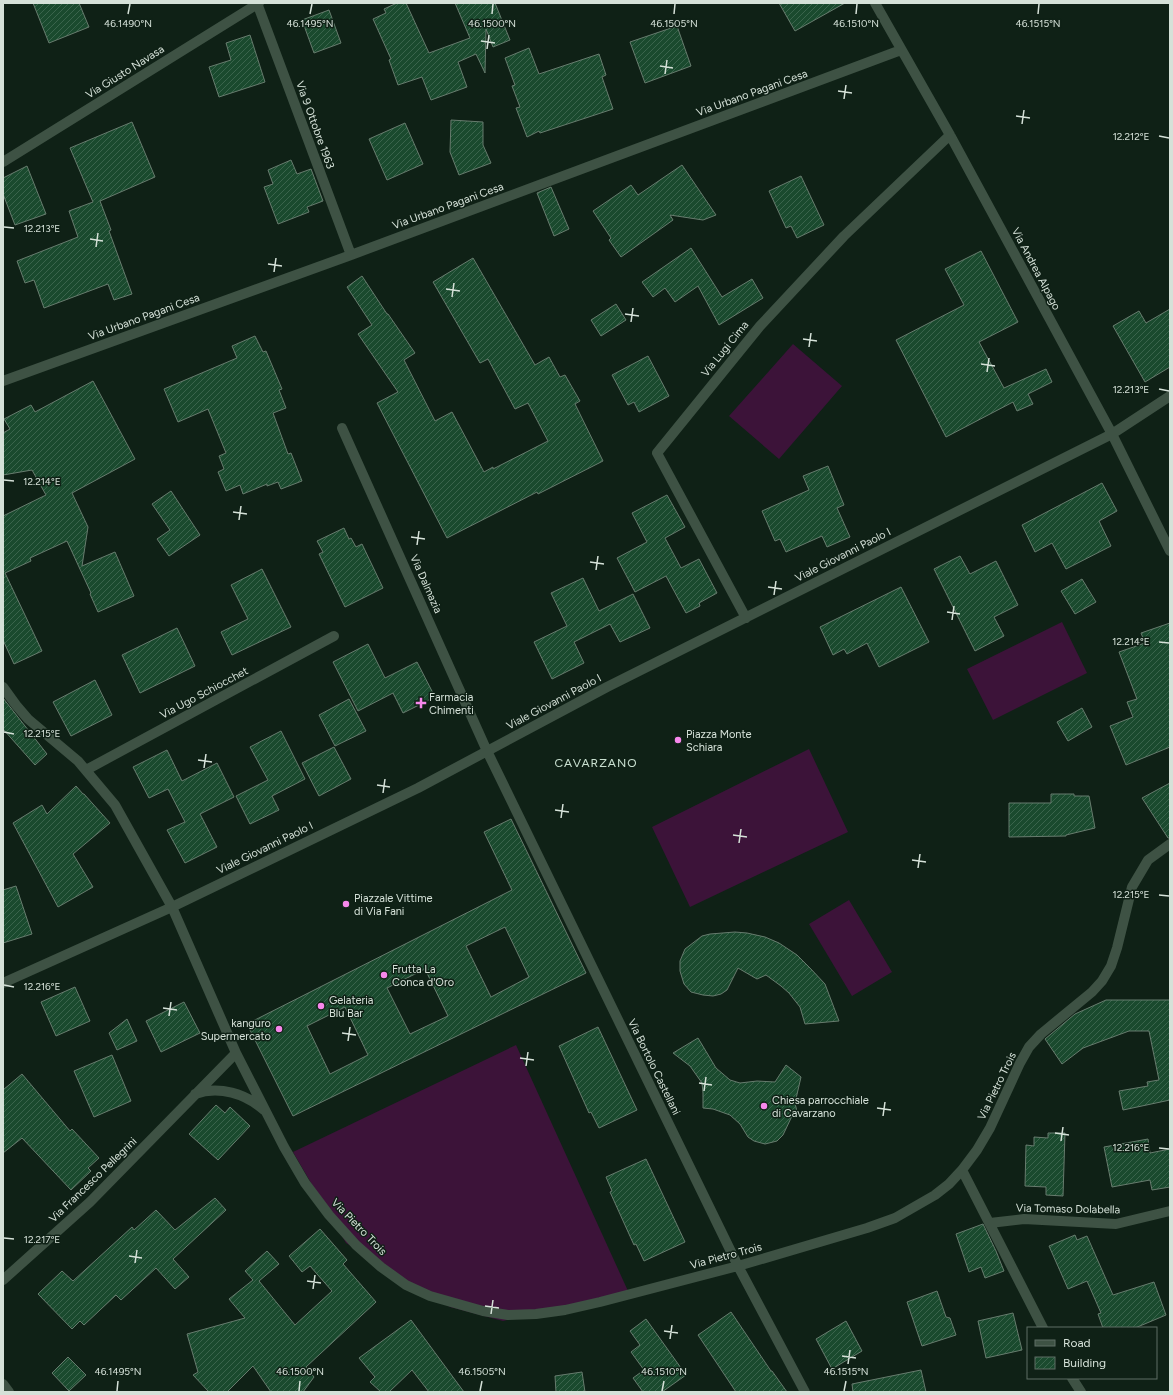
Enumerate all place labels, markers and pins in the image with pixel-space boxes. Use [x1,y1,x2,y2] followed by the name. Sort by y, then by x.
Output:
[429,691,474,717] place label: Farmacia Chimenti
[416,698,426,708] marker: Farmacia Chimenti
[686,728,752,754] place label: Piazza Monte Schiara
[673,735,683,745] marker: Piazza Monte Schiara
[354,892,433,918] place label: Piazzale Vittime di Via Fani
[341,899,351,909] marker: Piazzale Vittime di Via Fani
[392,963,454,989] place label: Frutta La Conca d'Oro
[379,970,389,980] marker: Frutta La Conca d'Oro
[329,994,373,1020] place label: Gelateria Blu Bar
[316,1001,326,1011] marker: Gelateria Blu Bar
[201,1017,271,1043] place label: kanguro Supermercato
[274,1024,284,1034] marker: kanguro Supermercato
[772,1094,869,1120] place label: Chiesa parrocchiale di Cavarzano
[759,1101,769,1111] marker: Chiesa parrocchiale di Cavarzano

